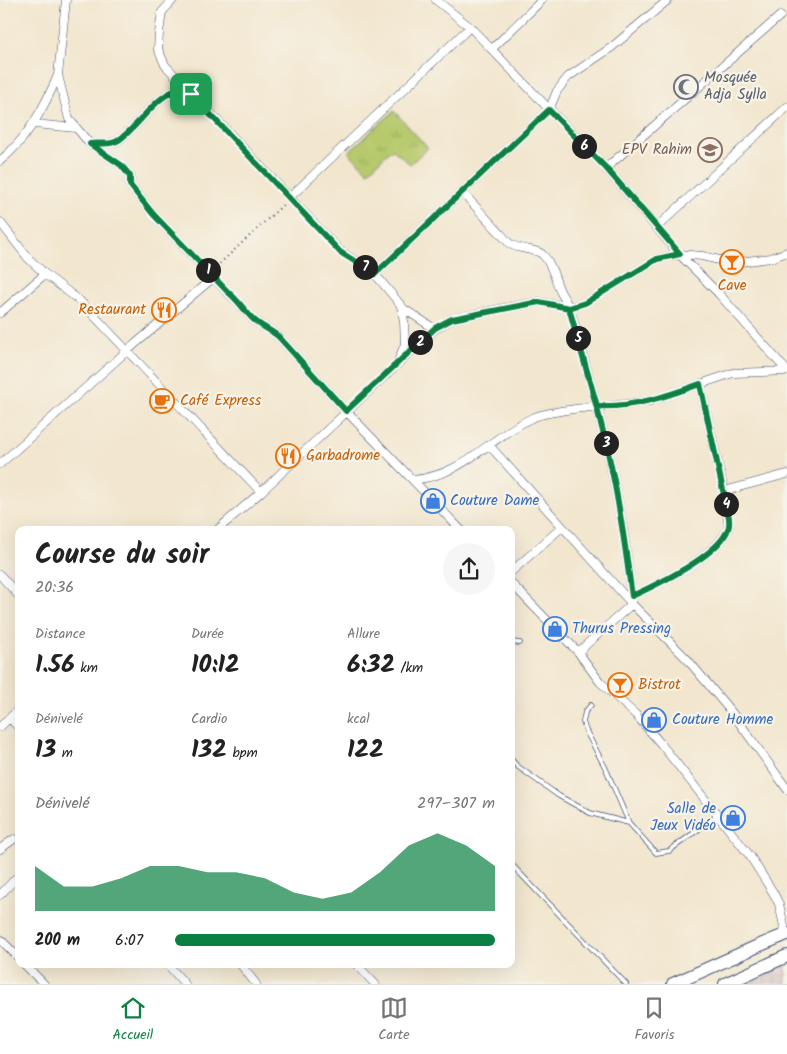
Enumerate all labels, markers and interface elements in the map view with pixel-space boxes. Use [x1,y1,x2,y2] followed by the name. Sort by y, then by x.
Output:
[704,66,767,107] place label: Mosquée Adja Sylla
[170,73,212,115] pin
[673,74,699,100] mosque icon: Mosquée Adja Sylla
[177,80,205,108] icon: arrive
[572,134,596,158] pin: 6
[581,135,588,157] text: 6
[697,137,723,163] school or university icon: EPV Rahim
[622,138,692,162] place label: EPV Rahim
[719,249,745,275] bar icon: Cave
[352,254,378,280] pin: 7
[362,256,369,278] text: 7
[196,258,220,282] pin: 1
[206,259,211,281] text: 1
[717,274,747,298] place label: Cave
[151,297,177,323] restaurant icon: Restaurant
[78,298,146,322] place label: Restaurant
[566,326,590,350] pin: 5
[575,327,582,349] text: 5
[408,330,432,354] pin: 2
[416,331,425,353] text: 2
[149,388,175,414] cafe icon: Café Express
[180,389,262,413] place label: Café Express
[594,430,618,456] pin: 3
[603,432,610,454] text: 3
[275,443,301,469] restaurant icon: Garbadrome
[306,444,380,468] place label: Garbadrome
[420,488,446,514] shop icon: Couture Dame
[450,489,539,513] place label: Couture Dame
[714,492,738,516] pin: 4
[723,493,730,515] text: 4
[35,533,209,578] text: Course du soir
[443,543,495,595] button: share
[35,575,74,600] text: 20:36
[542,616,568,642] shop icon: Thurus Pressing
[572,617,671,641] place label: Thurus Pressing
[35,623,85,645] text: Distance
[191,623,224,645] text: Durée
[347,623,380,645] text: Allure
[35,645,75,685] text: 1.56
[191,645,240,685] text: 10:12
[347,645,395,685] text: 6:32
[75,657,98,679] text: km
[395,657,423,679] text: /km
[607,672,633,698] bar icon: Bistrot
[638,673,681,697] place label: Bistrot
[641,707,667,733] shop icon: Couture Homme
[35,708,83,730] text: Dénivelé
[191,708,227,730] text: Cardio
[347,708,370,730] text: kcal
[672,708,773,732] place label: Couture Homme
[35,730,56,770] text: 13
[191,730,227,770] text: 132
[347,730,384,770] text: 122
[56,742,73,764] text: m
[227,742,258,764] text: bpm
[35,791,90,816] text: Dénivelé
[417,791,495,816] text: 297–307 m
[650,797,716,838] place label: Salle de Jeux Vidéo
[720,805,746,831] shop icon: Salle de Jeux Vidéo
[35,928,80,953] text: 200 m
[115,928,143,953] text: 6:07
[112,994,153,1046] tab: Accueil
[378,994,410,1046] tab: Carte
[634,994,675,1046] tab: Favoris

